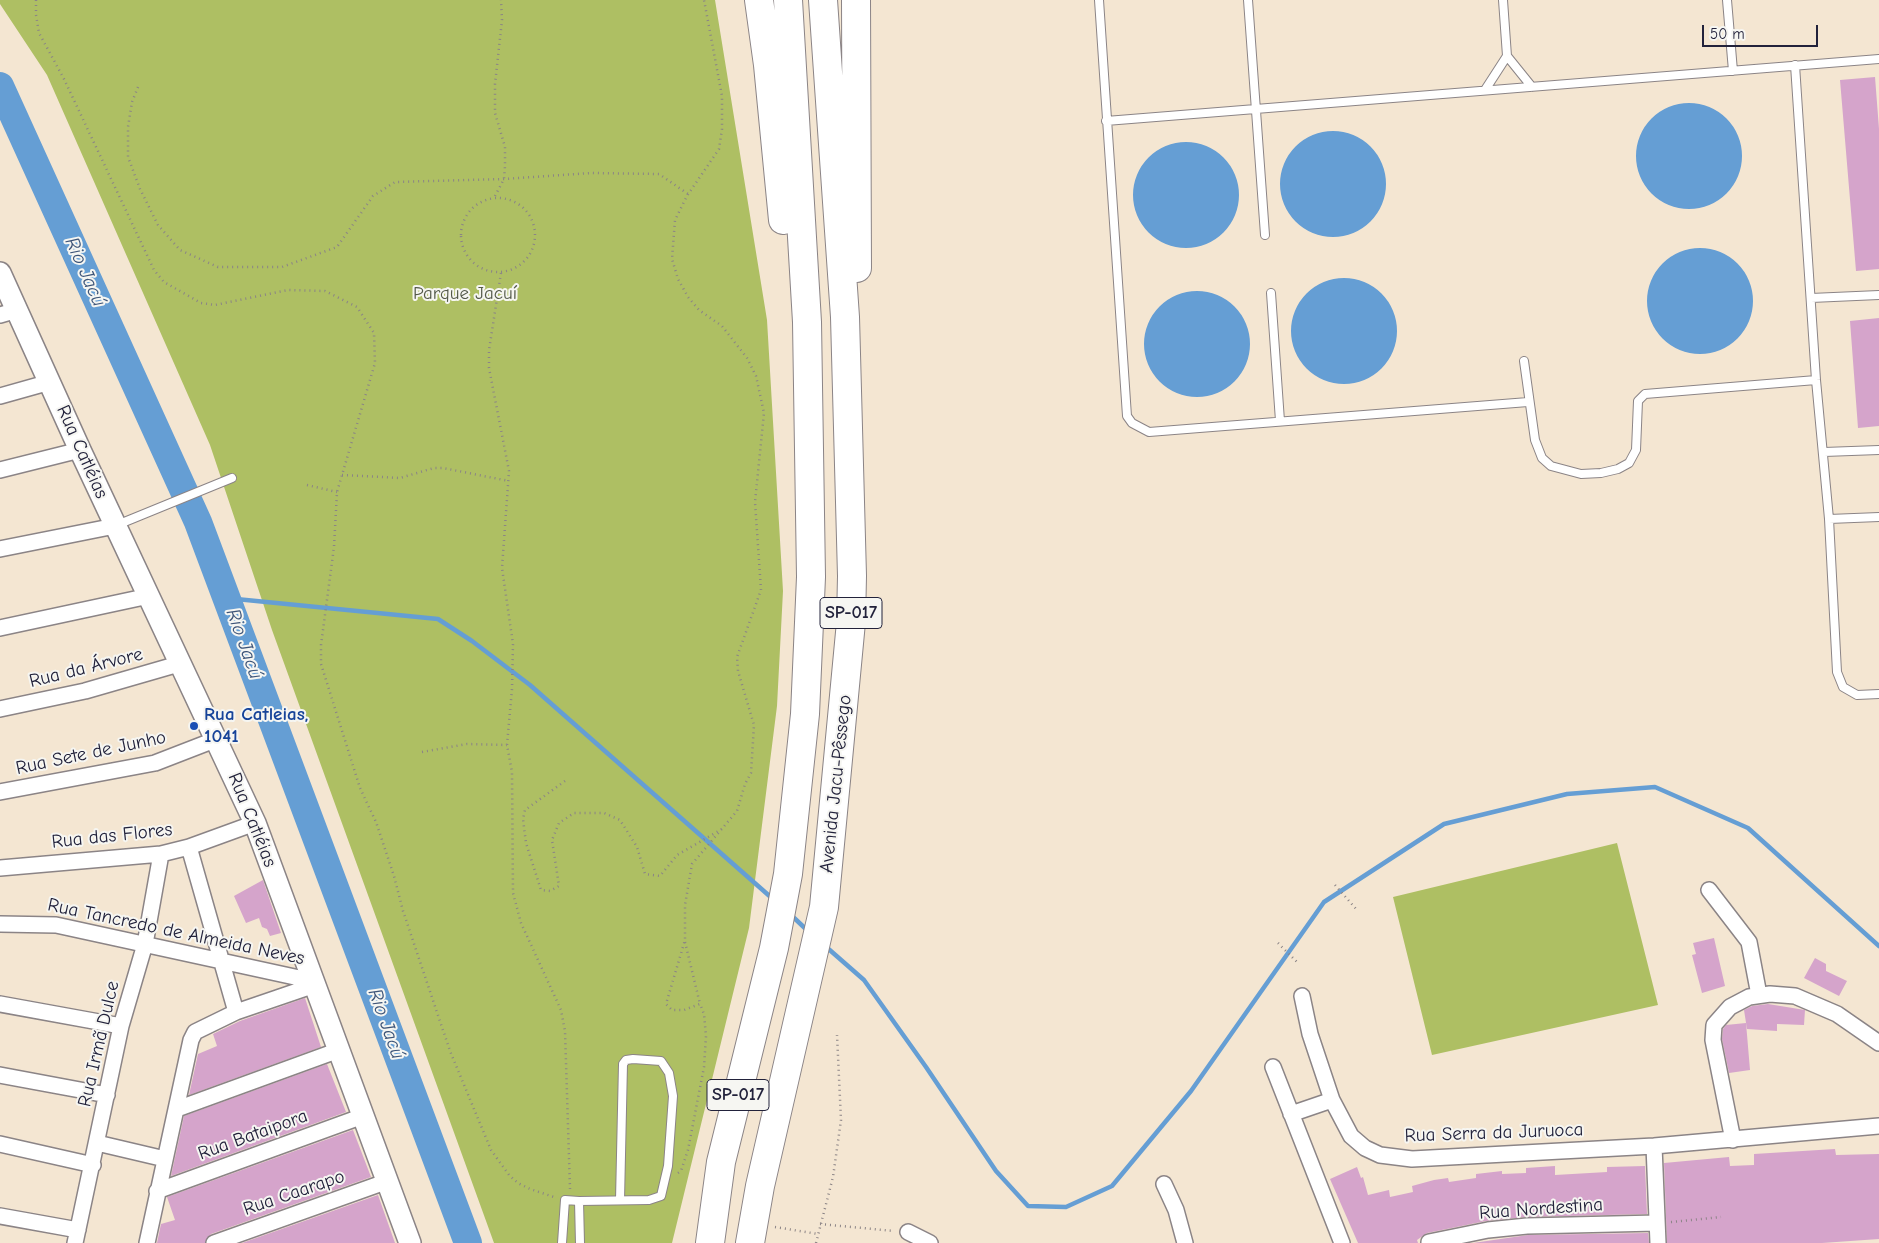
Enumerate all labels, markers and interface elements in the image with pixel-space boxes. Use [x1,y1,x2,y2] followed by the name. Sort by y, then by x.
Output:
[1704,15,1820,47] scale bar
[1710,25,1745,43] text: 50 m
[59,234,111,310] water label: Rio Jacú
[413,283,517,305] park label: Parque Jacuí
[51,402,113,502] street label: Rua Catléias
[820,598,882,628] road number: SP-017
[220,606,268,682] water label: Rio Jacú
[27,643,145,693] street label: Rua da Árvore
[815,694,857,874] street label: Avenida Jacu-Pêssego
[204,704,308,748] place label: Rua Catleias, 1041
[188,720,200,732] marker: Rua Catleias, 1041
[14,726,168,780] street label: Rua Sete de Junho
[223,769,281,871] street label: Rua Catléias
[51,818,173,854] street label: Rua das Flores
[46,894,306,970] street label: Rua Tancredo de Almeida Neves
[73,979,125,1109] street label: Rua Irmã Dulce
[362,986,410,1062] water label: Rio Jacú
[707,1080,769,1110] road number: SP-017
[195,1105,311,1165] street label: Rua Bataipora
[1404,1118,1584,1148] street label: Rua Serra da Juruoca
[240,1165,348,1221] street label: Rua Caarapo
[1478,1193,1604,1225] street label: Rua Nordestina

